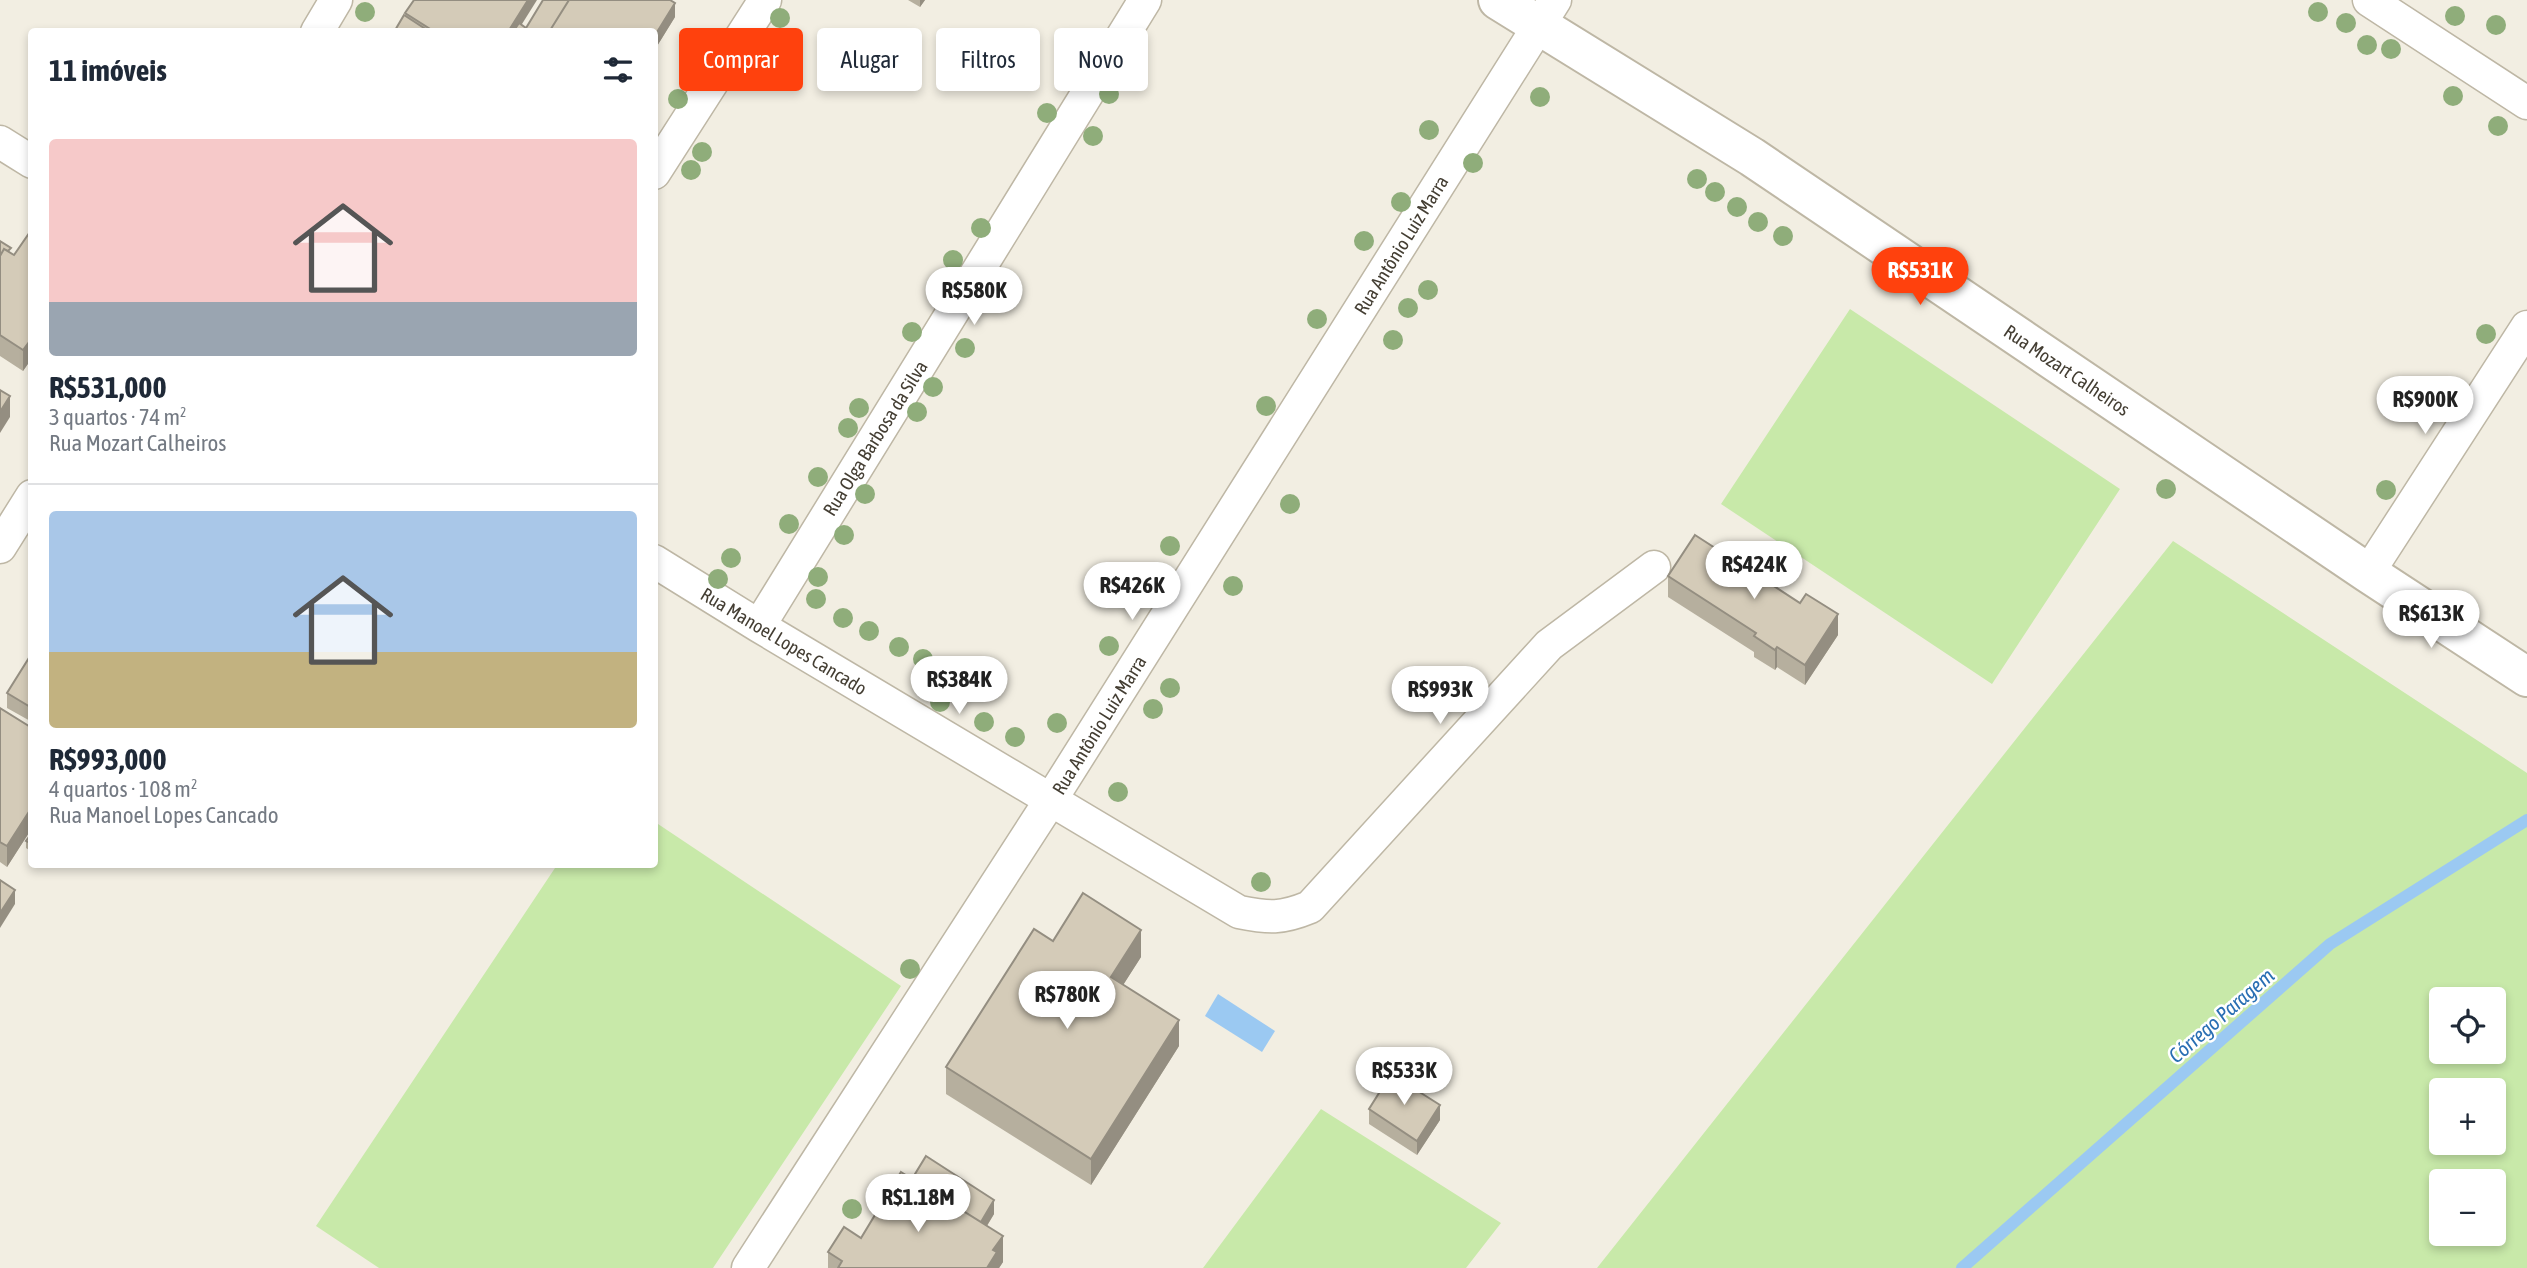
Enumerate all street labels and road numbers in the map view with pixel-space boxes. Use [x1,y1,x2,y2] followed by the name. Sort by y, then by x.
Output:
[1349,172,1453,318] street label: Rua Antônio Luiz Marra
[2000,320,2134,420] street label: Rua Mozart Calheiros
[818,356,932,520] street label: Rua Olga Barbosa da Silva
[697,583,871,699] street label: Rua Manoel Lopes Cancado
[1047,652,1151,798] street label: Rua Antônio Luiz Marra

